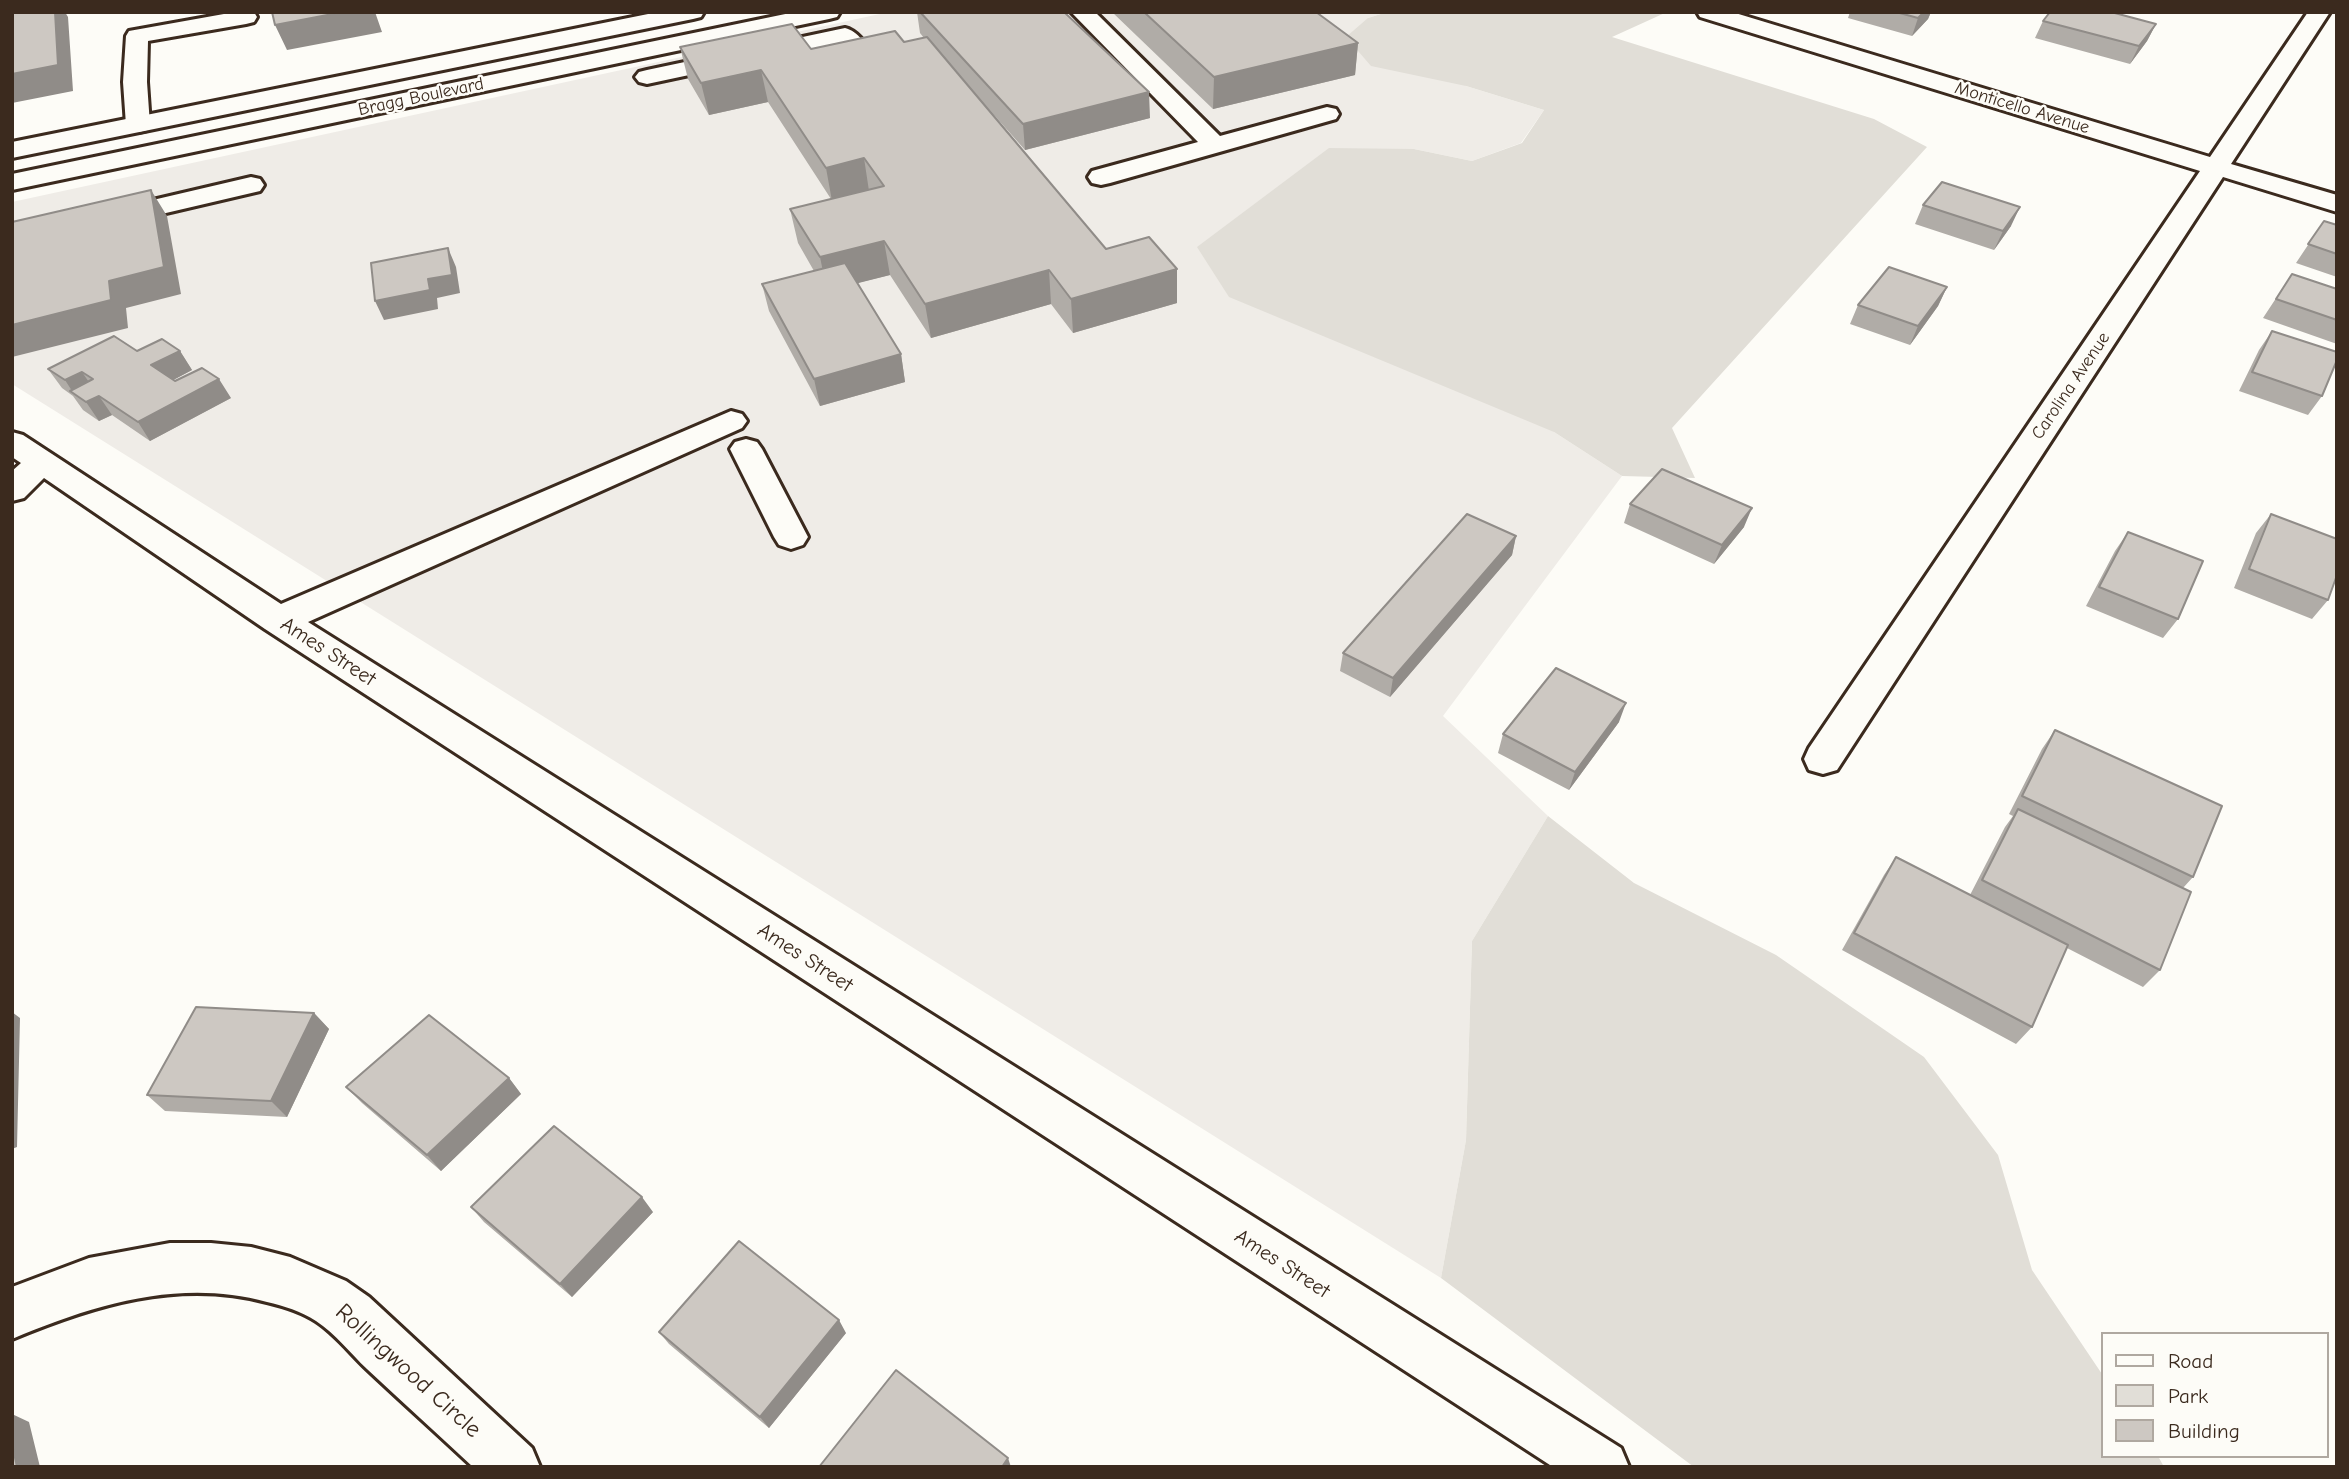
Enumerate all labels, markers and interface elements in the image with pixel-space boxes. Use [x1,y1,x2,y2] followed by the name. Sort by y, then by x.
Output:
[356,73,486,121] street label: Bragg Boulevard
[1952,77,2092,139] street label: Monticello Avenue
[2027,328,2115,444] street label: Carolina Avenue
[276,612,380,692] street label: Ames Street
[753,918,857,998] street label: Ames Street
[1230,1224,1334,1304] street label: Ames Street
[329,1298,487,1444] street label: Rollingwood Circle
[2100,1332,2328,1458] legend
[2168,1349,2213,1373] text: Road
[2168,1384,2208,1408] text: Park
[2168,1419,2240,1443] text: Building

